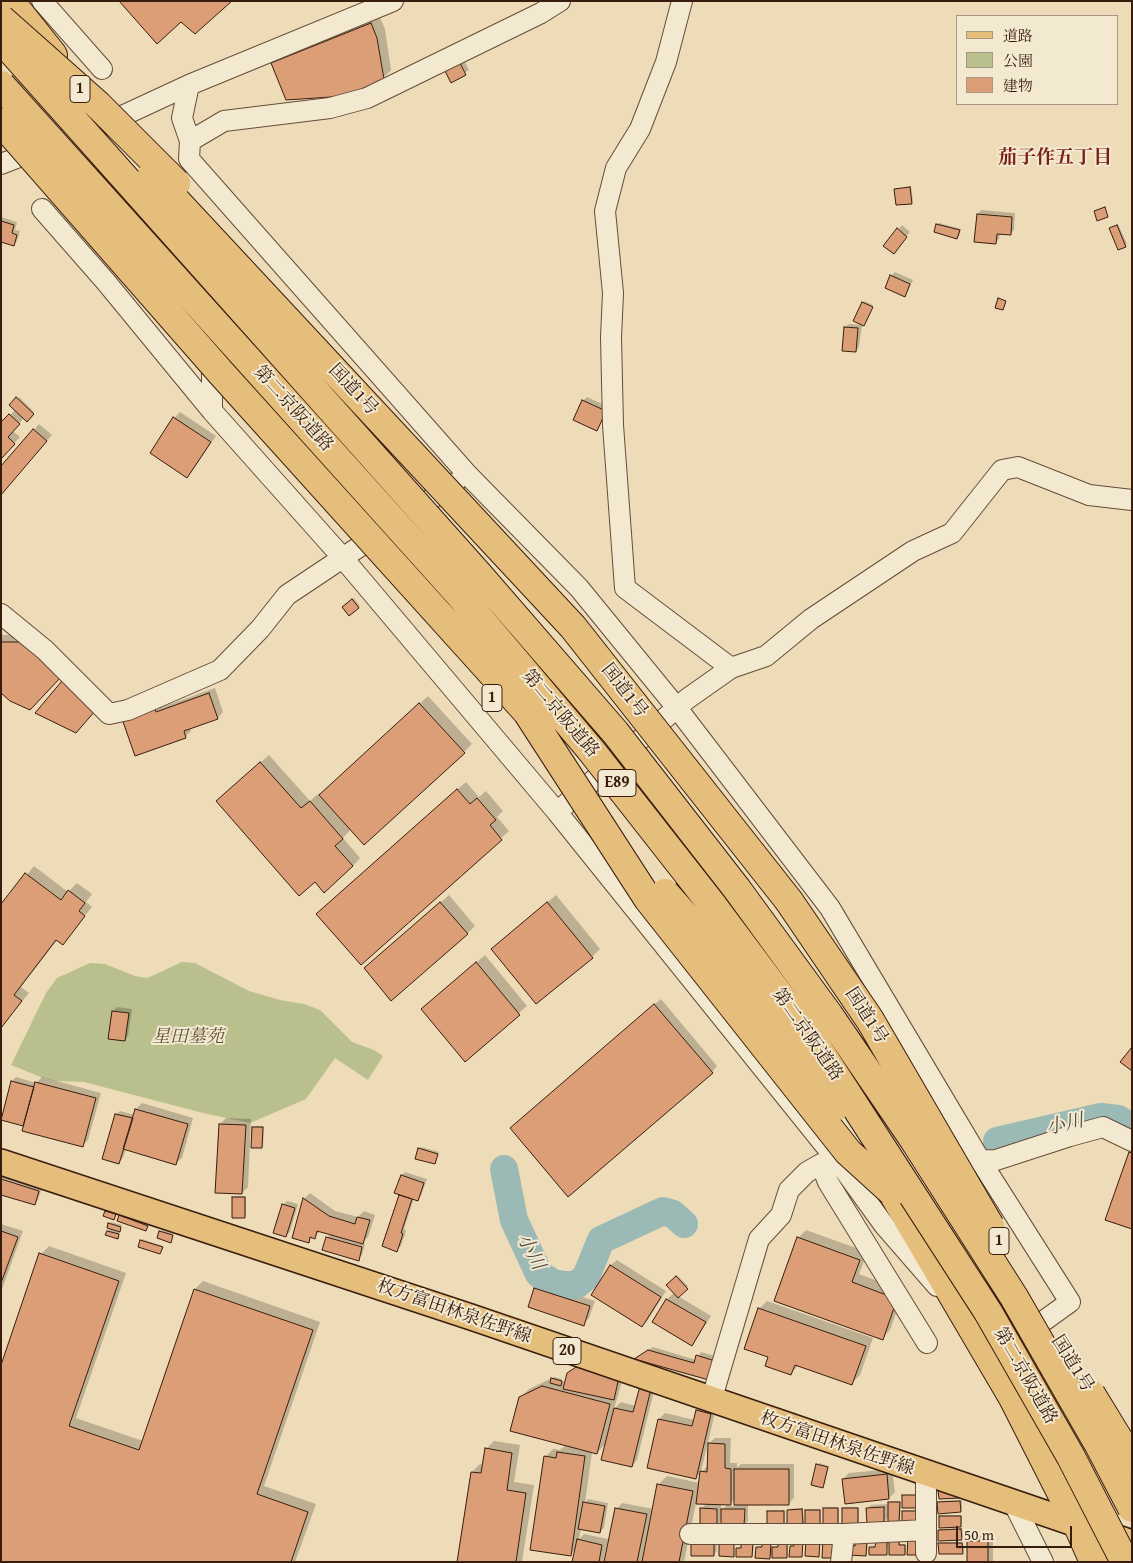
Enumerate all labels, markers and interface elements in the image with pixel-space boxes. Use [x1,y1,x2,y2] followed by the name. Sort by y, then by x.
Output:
[956,15,1118,105] legend
[1003,25,1033,46] text: 道路
[1003,50,1033,71] text: 公園
[1003,75,1033,96] text: 建物
[70,76,90,102] road number: 1
[998,147,1112,169] district label: 茄子作五丁目
[324,360,382,420] street label: 国道1号
[249,362,337,456] street label: 第二京阪道路
[596,660,652,722] street label: 国道1号
[517,666,603,762] street label: 第二京阪道路
[482,684,502,711] road number: 1
[598,770,636,796] road number: E89
[840,984,892,1048] street label: 国道1号
[767,985,847,1085] street label: 第二京阪道路
[152,1026,224,1048] park label: 星田墓苑
[1044,1110,1086,1140] water label: 小川
[989,1228,1009,1254] road number: 1
[511,1230,549,1274] water label: 小川
[374,1275,534,1349] street label: 枚方富田林泉佐野線
[989,1324,1061,1428] street label: 第二京阪道路
[1046,1332,1098,1396] street label: 国道1号
[553,1338,581,1364] road number: 20
[757,1407,917,1481] street label: 枚方富田林泉佐野線
[958,1516,1074,1548] scale bar
[964,1524,994,1545] text: 50 m

